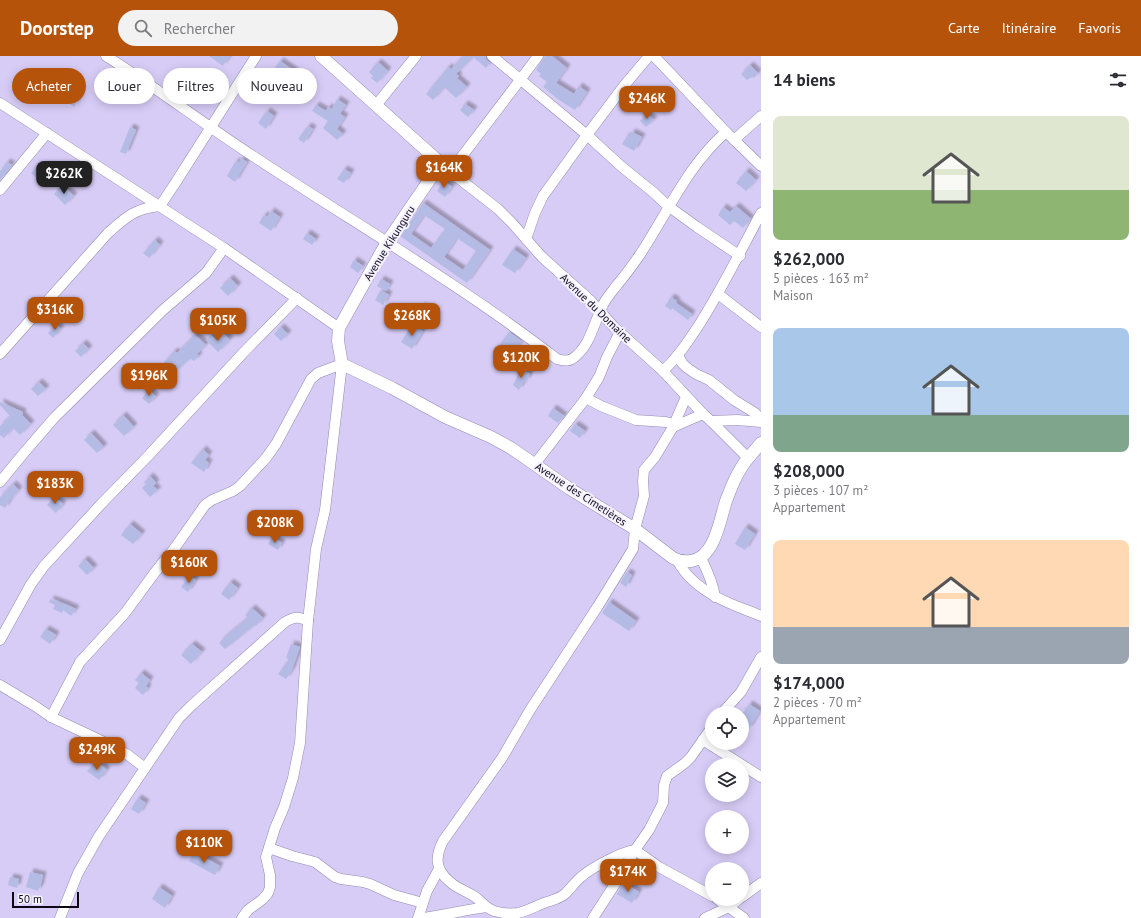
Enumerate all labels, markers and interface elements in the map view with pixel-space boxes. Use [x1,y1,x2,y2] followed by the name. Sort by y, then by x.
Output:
[118,10,398,46] search box
[20,16,94,40] text: Doorstep
[132,17,154,39] icon: search
[164,19,235,38] text: Rechercher
[948,19,980,37] text: Carte
[1002,19,1056,37] text: Itinéraire
[1078,19,1121,37] text: Favoris
[12,68,86,104] chip: Acheter
[94,68,155,104] chip: Louer
[163,68,229,104] chip: Filtres
[237,68,317,104] chip: Nouveau
[773,69,835,91] text: 14 biens
[1107,69,1129,91] icon: filters
[619,86,675,120] pin: $246K
[628,90,666,107] text: $246K
[915,142,987,214] icon: home
[416,155,472,189] pin: $164K
[425,159,463,176] text: $164K
[36,161,92,195] pin: $262K
[45,165,83,182] text: $262K
[360,203,418,283] street label: Avenue Kikunguru
[773,248,845,270] text: $262,000
[557,270,635,346] street label: Avenue du Domaine
[773,270,869,287] text: 5 pièces · 163 m²
[773,287,813,304] text: Maison
[27,297,83,331] pin: $316K
[36,301,74,318] text: $316K
[384,303,440,337] pin: $268K
[393,307,431,324] text: $268K
[190,308,246,342] pin: $105K
[199,312,237,329] text: $105K
[493,345,549,379] pin: $120K
[502,349,540,366] text: $120K
[915,354,987,426] icon: home
[121,363,177,397] pin: $196K
[130,367,168,384] text: $196K
[533,459,630,529] street label: Avenue des Cimetières
[773,460,845,482] text: $208,000
[27,471,83,505] pin: $183K
[36,475,74,492] text: $183K
[773,482,868,499] text: 3 pièces · 107 m²
[773,499,845,516] text: Appartement
[247,510,303,544] pin: $208K
[256,514,294,531] text: $208K
[161,550,217,584] pin: $160K
[170,554,208,571] text: $160K
[915,566,987,638] icon: home
[773,672,845,694] text: $174,000
[773,694,862,711] text: 2 pièces · 70 m²
[705,706,749,906] map controls
[705,706,749,750] button: locate
[773,711,845,728] text: Appartement
[69,737,125,771] pin: $249K
[78,741,116,758] text: $249K
[705,758,749,802] button: layers
[705,810,749,854] button: +
[176,830,232,864] pin: $110K
[185,834,223,851] text: $110K
[600,859,656,893] pin: $174K
[705,862,749,906] button: −
[609,863,647,880] text: $174K
[12,890,79,909] scale bar
[18,892,42,906] text: 50 m

